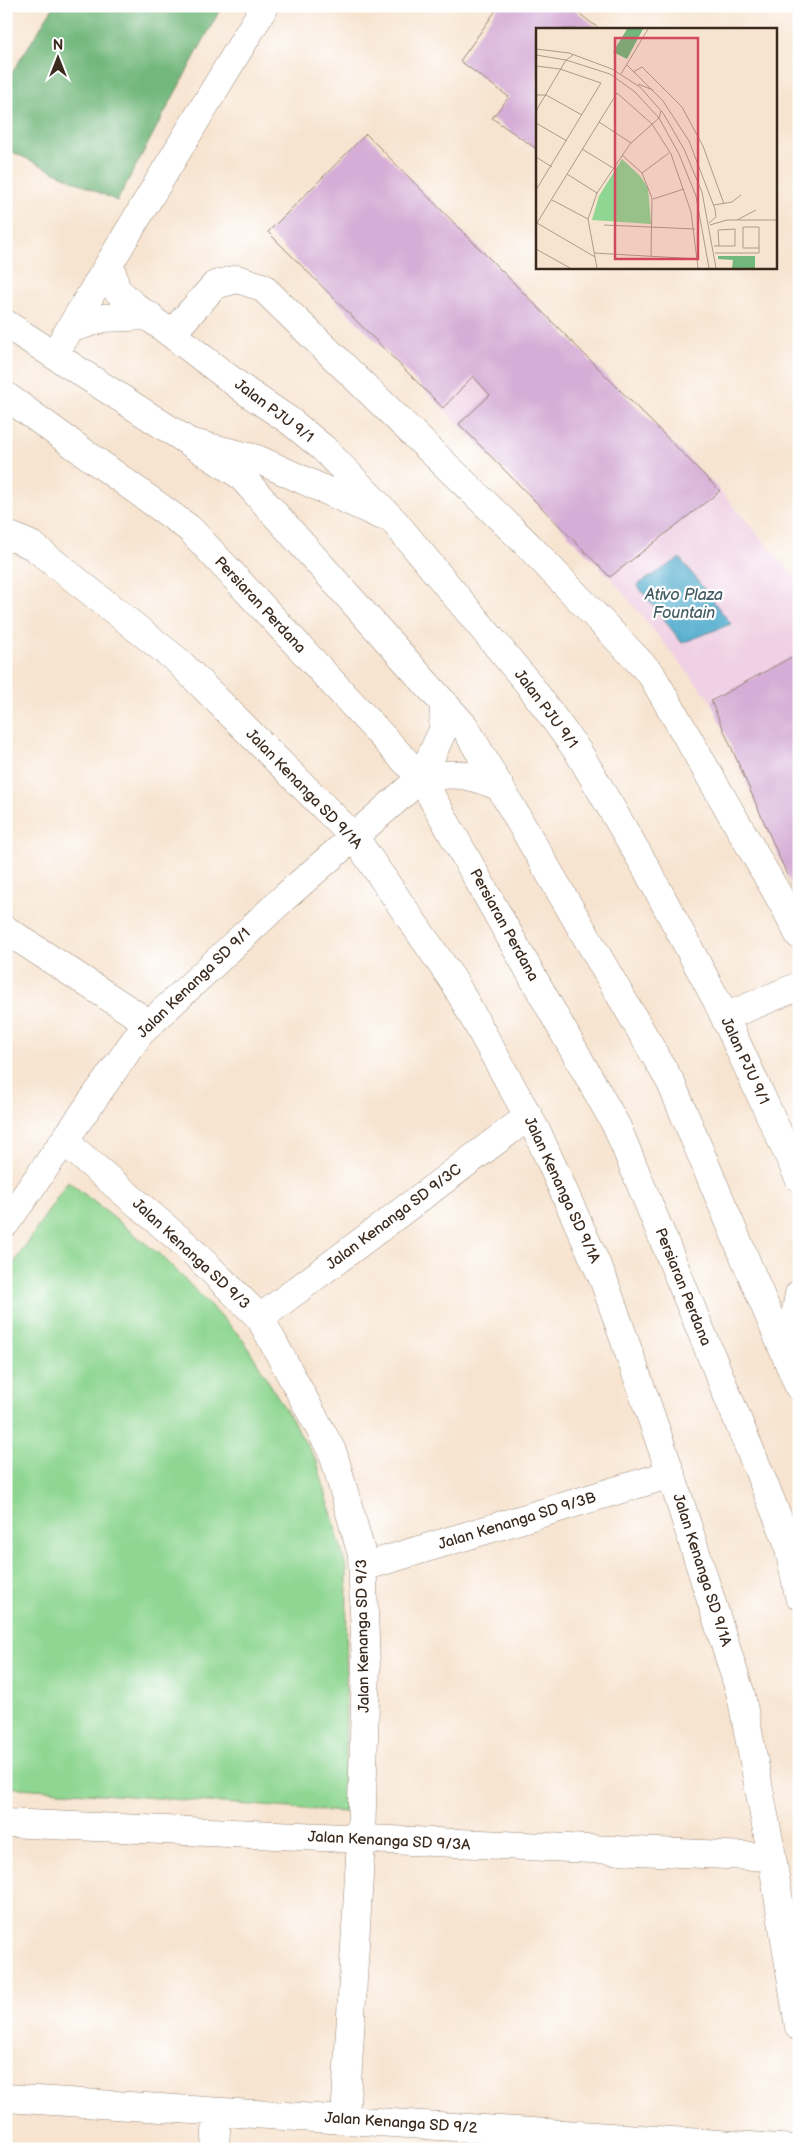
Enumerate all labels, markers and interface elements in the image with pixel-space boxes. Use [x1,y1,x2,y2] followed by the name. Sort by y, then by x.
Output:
[536,28,778,269] inset map
[32,32,82,82] north arrow
[53,37,63,54] text: N
[231,375,317,447] street label: Jalan PJU 9/1
[210,553,310,657] street label: Persiaran Perdana
[644,586,723,623] water label: Ativo Plaza Fountain
[510,666,582,752] street label: Jalan PJU 9/1
[242,725,367,854] street label: Jalan Kenanga SD 9/1A
[465,865,543,985] street label: Persiaran Perdana
[133,924,255,1042] street label: Jalan Kenanga SD 9/1
[717,1014,773,1108] street label: Jalan PJU 9/1
[520,1114,605,1267] street label: Jalan Kenanga SD 9/1A
[323,1160,466,1274] street label: Jalan Kenanga SD 9/3C
[128,1195,254,1313] street label: Jalan Kenanga SD 9/3
[651,1225,715,1349] street label: Persiaran Perdana
[436,1488,598,1554] street label: Jalan Kenanga SD 9/3B
[668,1491,736,1650] street label: Jalan Kenanga SD 9/1A
[352,1559,374,1713] street label: Jalan Kenanga SD 9/3
[307,1827,472,1855] street label: Jalan Kenanga SD 9/3A
[324,2108,478,2138] street label: Jalan Kenanga SD 9/2

